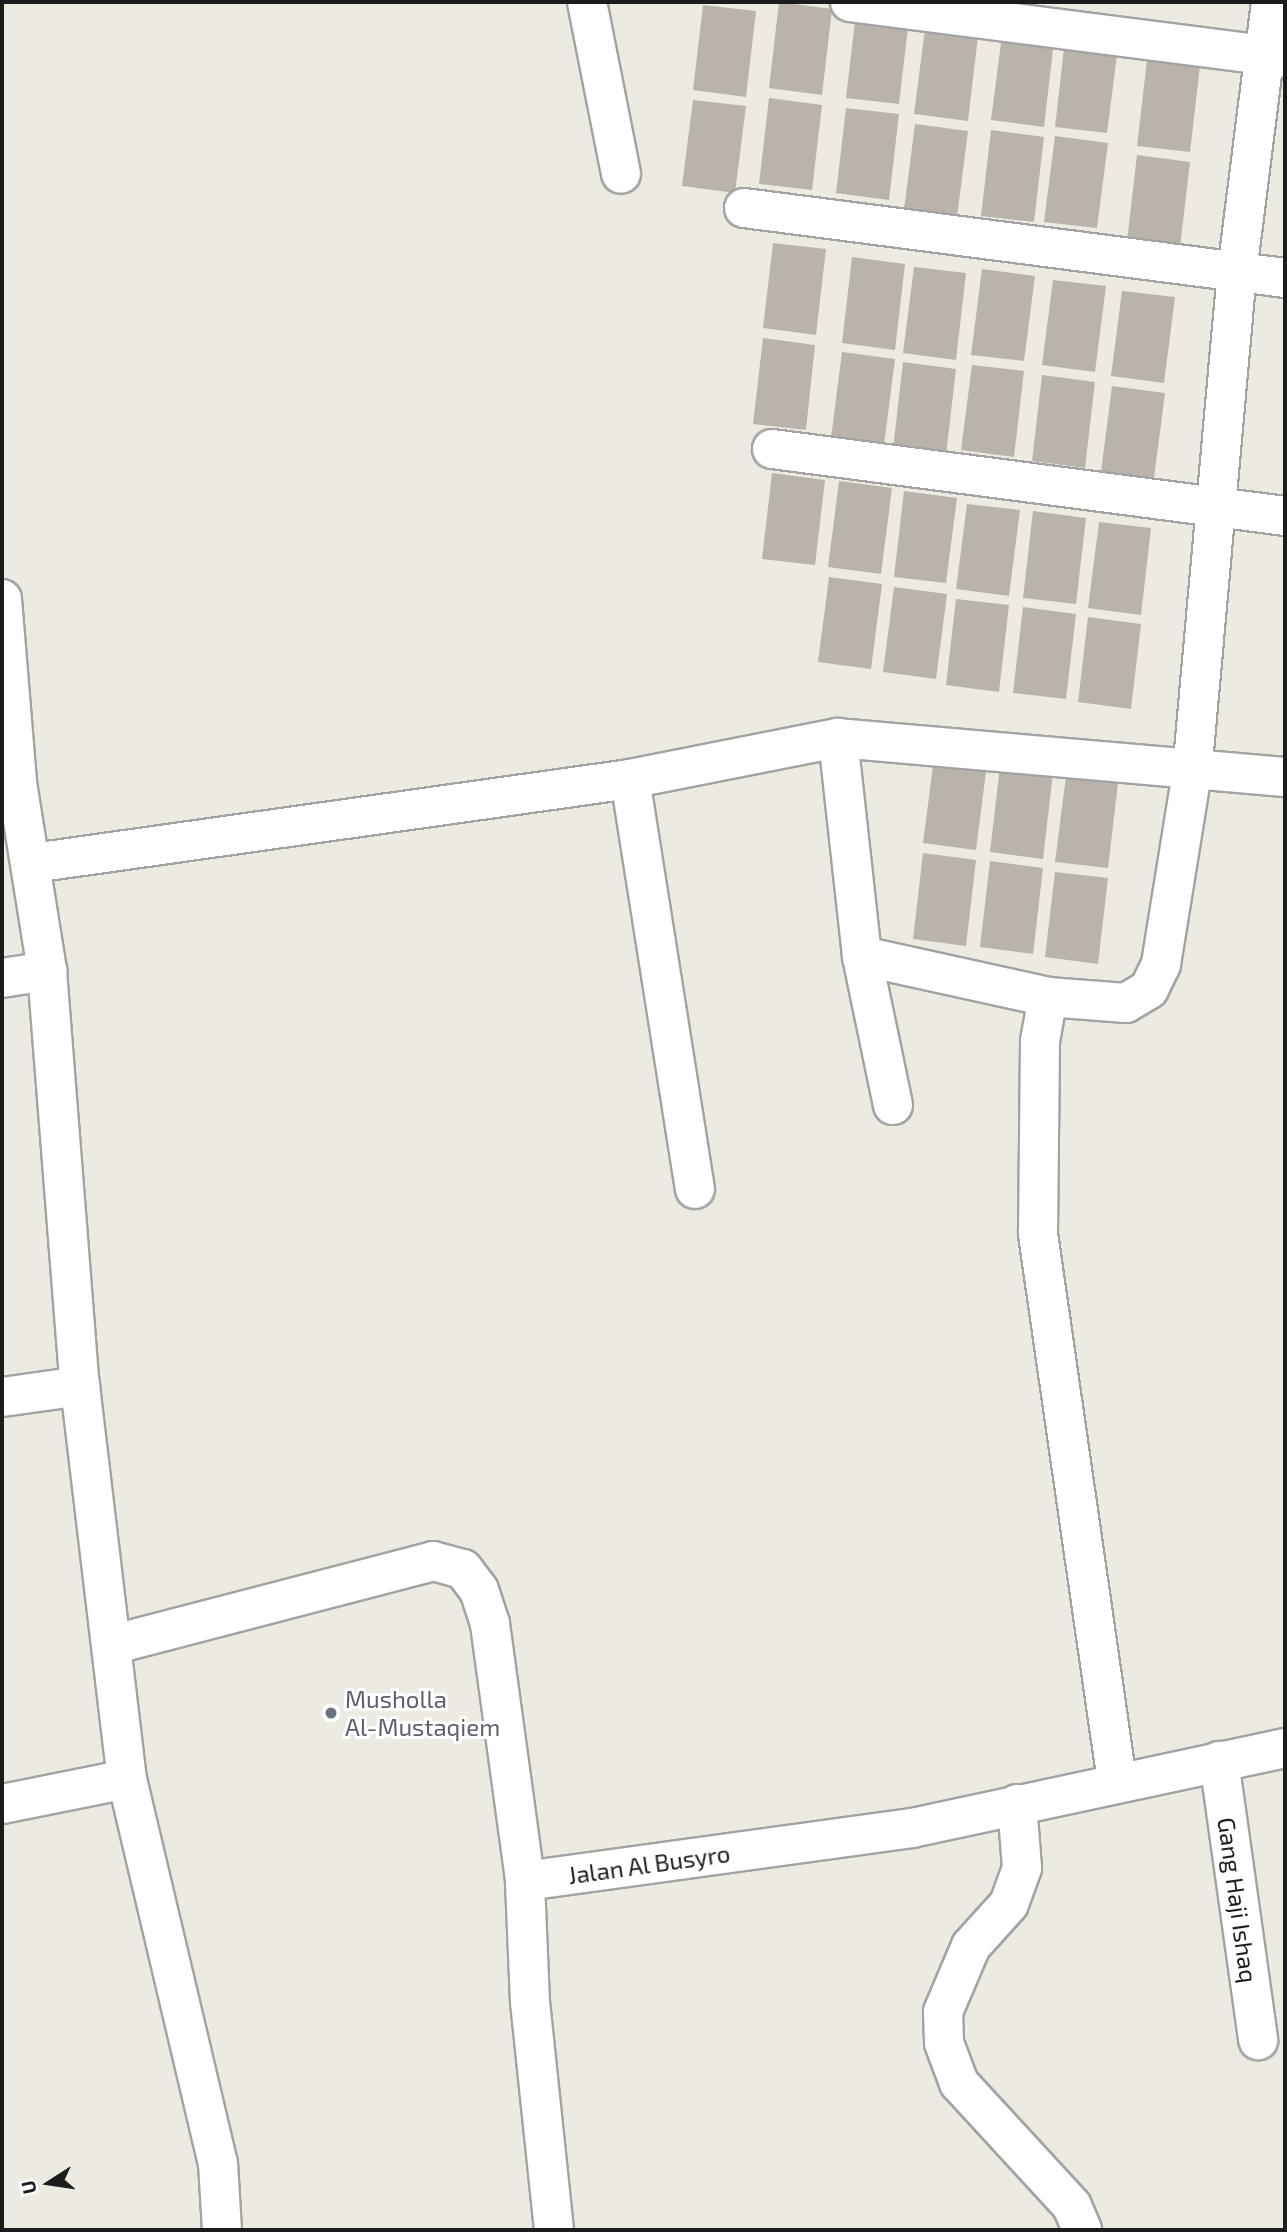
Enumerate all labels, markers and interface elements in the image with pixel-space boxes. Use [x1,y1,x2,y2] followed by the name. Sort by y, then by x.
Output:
[345,1685,500,1741] place label: Musholla Al-Mustaqiem
[323,1705,339,1721] marker: Musholla Al-Mustaqiem
[1212,1815,1264,1985] street label: Gang Haji Ishaq
[565,1838,733,1890] street label: Jalan Al Busyro
[14,2148,84,2218] north arrow
[15,2179,41,2196] text: U

